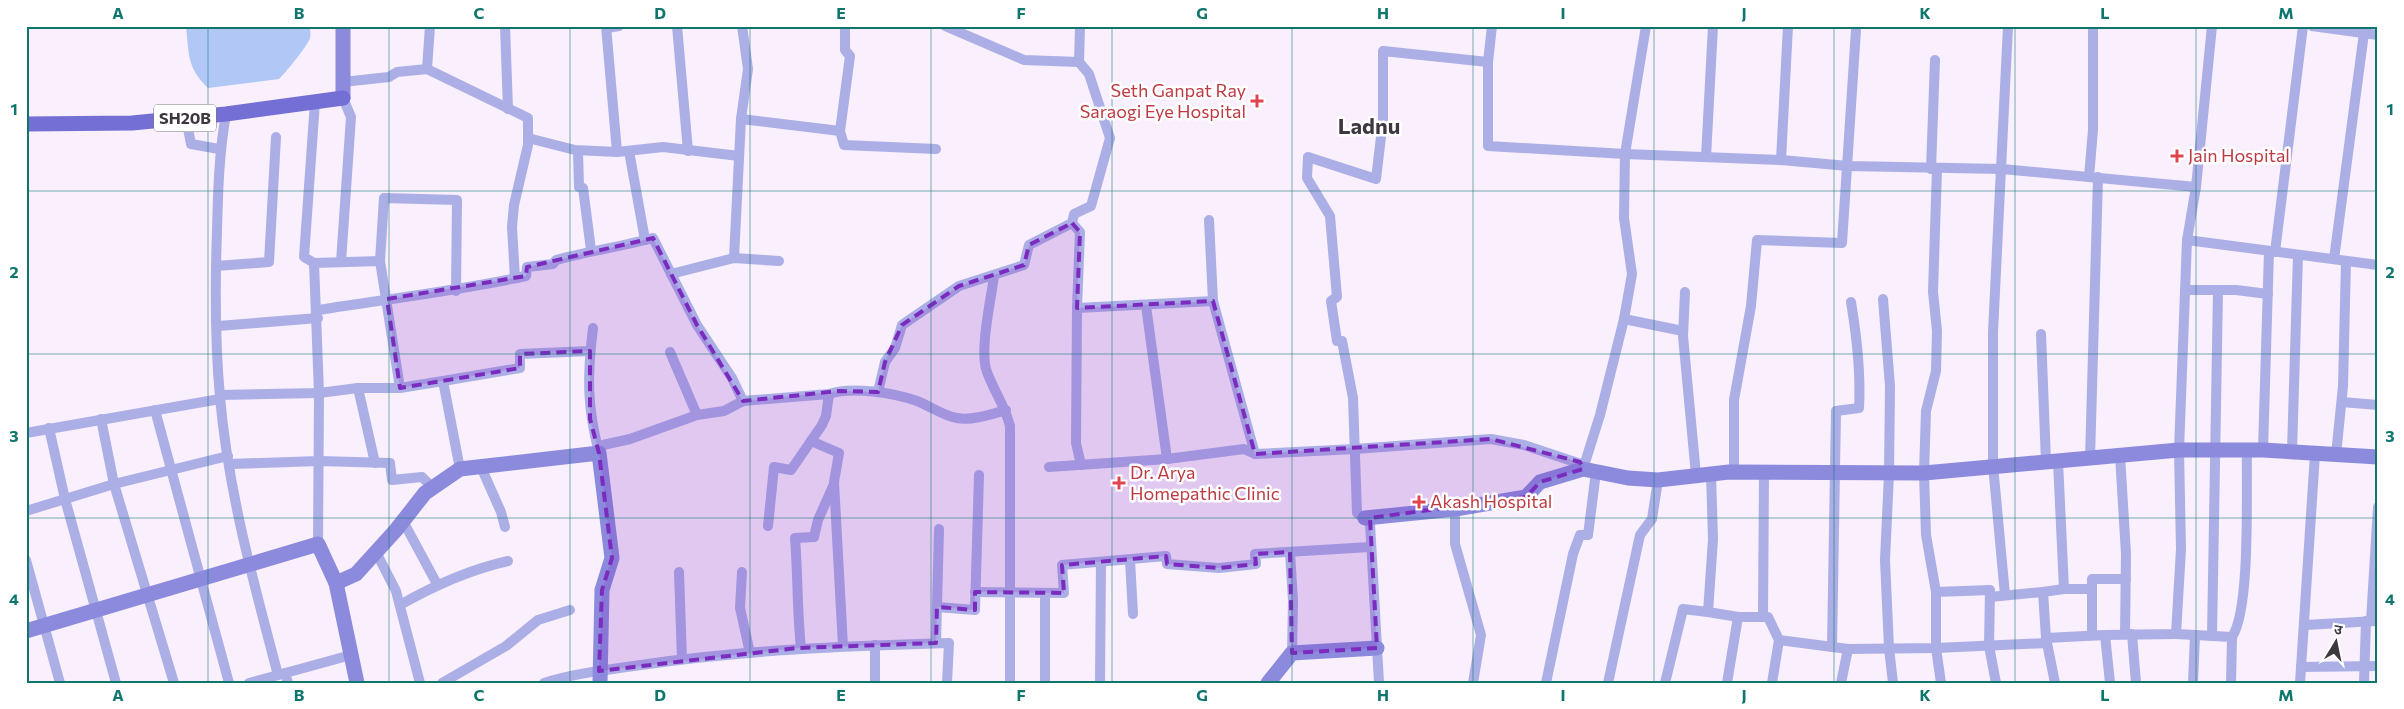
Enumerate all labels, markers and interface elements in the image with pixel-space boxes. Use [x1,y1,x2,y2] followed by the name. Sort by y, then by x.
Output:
[112,3,124,22] text: A
[294,3,305,22] text: B
[474,3,485,22] text: C
[654,3,666,22] text: D
[836,3,846,22] text: E
[1016,3,1026,22] text: F
[1196,3,1208,22] text: G
[1377,3,1389,22] text: H
[1560,3,1566,22] text: I
[1741,3,1747,22] text: J
[1919,3,1931,22] text: K
[2100,3,2110,22] text: L
[2278,3,2294,22] text: M
[1080,79,1246,122] place label: Seth Ganpat Ray Saraogi Eye Hospital
[1250,94,1264,108] marker: Seth Ganpat Ray Saraogi Eye Hospital
[10,99,18,118] text: 1
[2386,99,2394,118] text: 1
[154,105,216,132] road number: SH20B
[1338,112,1400,139] district label: Ladnu
[2188,144,2290,166] place label: Jain Hospital
[2170,149,2184,163] marker: Jain Hospital
[9,262,19,281] text: 2
[2385,262,2395,281] text: 2
[9,426,19,445] text: 3
[2385,426,2395,445] text: 3
[1130,461,1280,504] place label: Dr. Arya Homepathic Clinic
[1112,476,1126,490] marker: Dr. Arya Homepathic Clinic
[1430,490,1552,512] place label: Akash Hospital
[1412,495,1426,509] marker: Akash Hospital
[9,589,19,608] text: 4
[2385,589,2395,608] text: 4
[2312,616,2362,666] north arrow
[2333,620,2345,638] text: उ
[112,685,124,704] text: A
[294,685,305,704] text: B
[474,685,485,704] text: C
[654,685,666,704] text: D
[836,685,846,704] text: E
[1016,685,1026,704] text: F
[1196,685,1208,704] text: G
[1377,685,1389,704] text: H
[1560,685,1566,704] text: I
[1741,685,1747,704] text: J
[1919,685,1931,704] text: K
[2100,685,2110,704] text: L
[2278,685,2294,704] text: M

